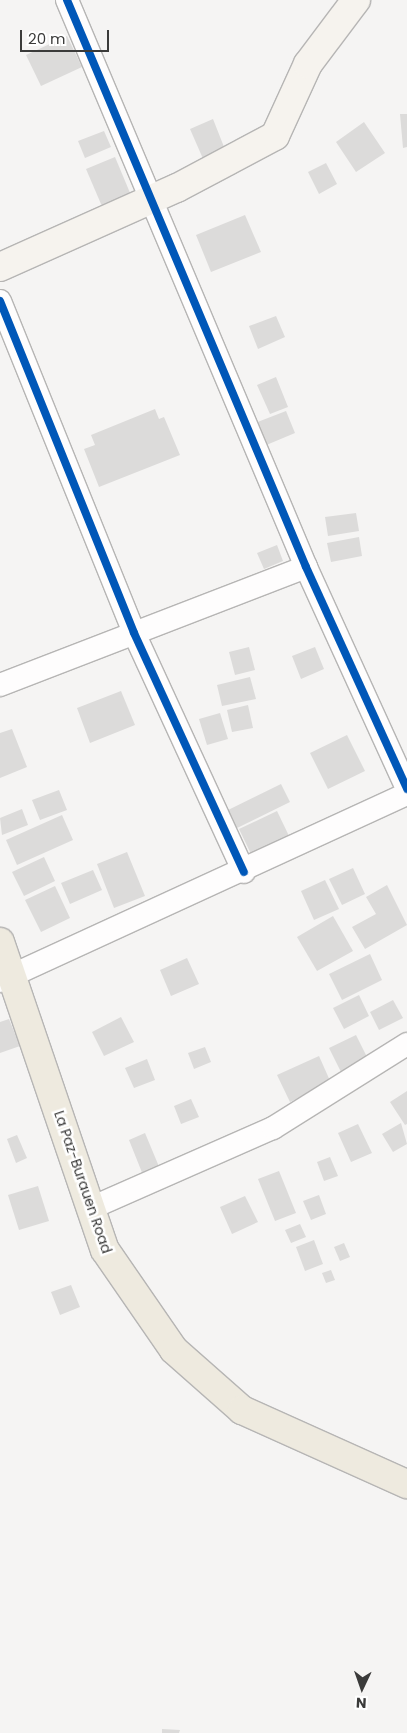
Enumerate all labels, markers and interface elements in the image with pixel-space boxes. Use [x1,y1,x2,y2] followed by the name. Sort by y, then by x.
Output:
[22,20,111,52] scale bar
[28,28,66,49] text: 20 m
[51,1108,115,1256] street label: La Paz-Burauen Road
[337,1663,387,1713] north arrow
[355,1693,367,1713] text: N

